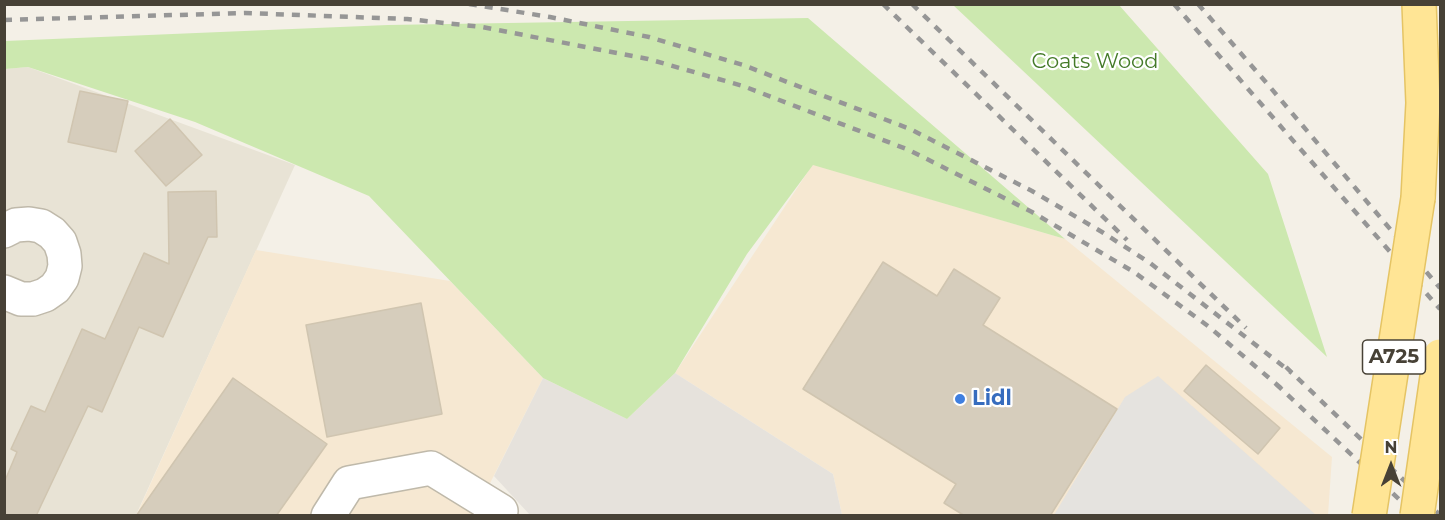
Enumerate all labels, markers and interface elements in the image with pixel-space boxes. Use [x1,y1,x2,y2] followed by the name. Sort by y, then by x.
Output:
[1032,49,1158,75] park label: Coats Wood
[1362,340,1426,374] road number: A725
[972,386,1012,412] place label: Lidl
[953,392,967,406] marker: Lidl
[1361,436,1421,496] north arrow
[1385,438,1397,457] text: N

